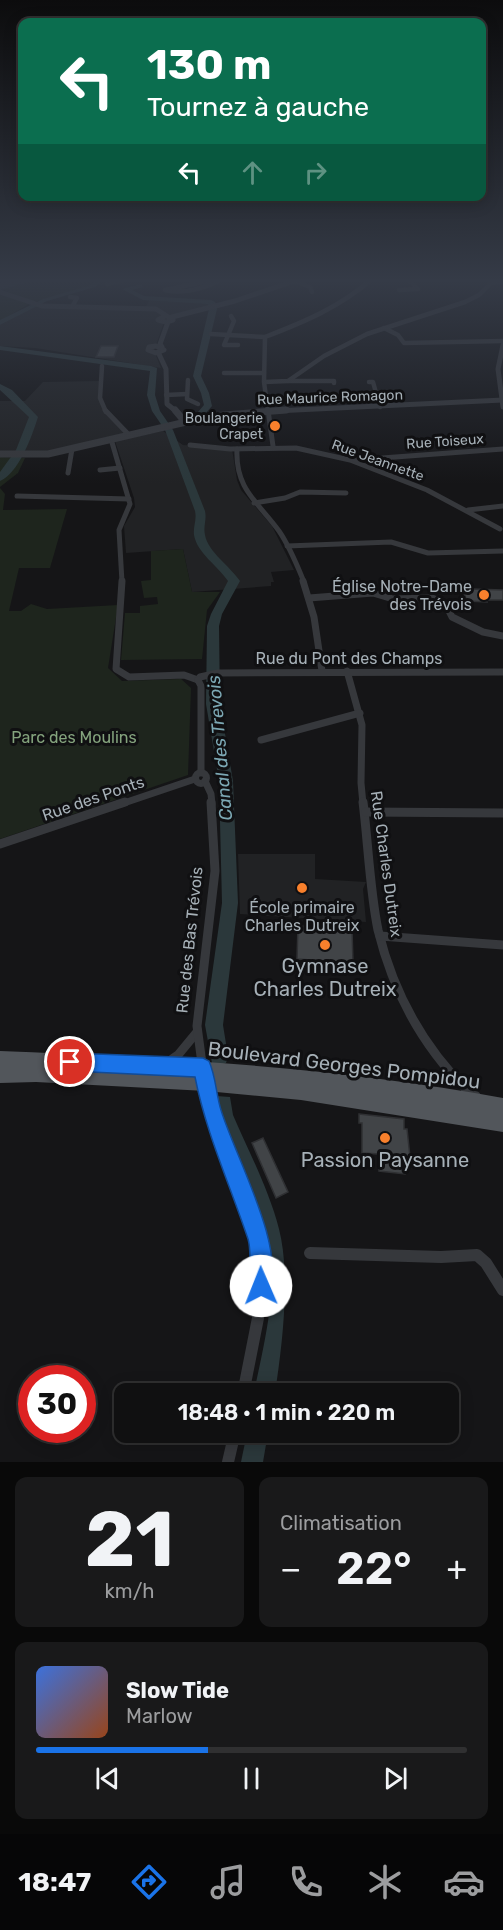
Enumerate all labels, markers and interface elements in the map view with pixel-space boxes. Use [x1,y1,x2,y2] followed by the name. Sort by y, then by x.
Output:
[147,40,272,90] text: 130 m
[48,42,126,120] icon: left
[147,91,369,123] text: Tournez à gauche
[173,156,206,189] icon: left
[236,156,269,189] icon: ahead
[299,156,332,189] icon: right
[257,386,403,409] street label: Rue Maurice Romagon
[185,410,264,443] place label: Boulangerie Crapet
[268,419,282,433] marker: Boulangerie Crapet
[406,430,485,453] street label: Rue Toiseux
[329,436,426,485] street label: Rue Jeannette
[332,577,472,614] place label: Église Notre-Dame des Trévois
[477,588,491,602] marker: Église Notre-Dame des Trévois
[256,649,442,668] street label: Rue du Pont des Champs
[203,674,237,822] water label: Canal des Trevois
[11,728,137,747] park label: Parc des Moulins
[40,772,147,825] street label: Rue des Ponts
[367,790,406,939] street label: Rue Charles Dutreix
[172,866,207,1014] street label: Rue des Bas Trévois
[295,881,309,895] marker: École primaire Charles Dutreix
[245,898,360,935] place label: École primaire Charles Dutreix
[318,938,332,952] marker: Gymnase Charles Dutreix
[253,954,397,1001] place label: Gymnase Charles Dutreix
[44,1036,95,1087] pin
[206,1036,482,1094] street label: Boulevard Georges Pompidou
[53,1045,86,1078] icon: arrive
[378,1131,392,1145] marker: Passion Paysanne
[301,1148,469,1172] place label: Passion Paysanne
[229,1254,293,1318] position arrow
[18,1365,96,1443] speed limit sign: 30
[178,1399,395,1426] text: 18:48 · 1 min · 220 m
[85,1493,174,1586] text: 21
[280,1511,402,1535] text: Climatisation
[336,1542,412,1595] text: 22°
[280,1549,301,1588] text: −
[446,1549,467,1588] text: +
[105,1579,154,1603] text: km/h
[126,1677,229,1704] text: Slow Tide
[126,1704,193,1728] text: Marlow
[91,1762,124,1795] icon: previous
[235,1762,268,1795] icon: pause
[379,1762,412,1795] icon: next
[128,1861,170,1903] icon: directions
[207,1861,249,1903] icon: music
[285,1861,327,1903] icon: phone
[364,1861,406,1903] icon: climate
[443,1861,485,1903] icon: car
[18,1866,91,1898] text: 18:47

